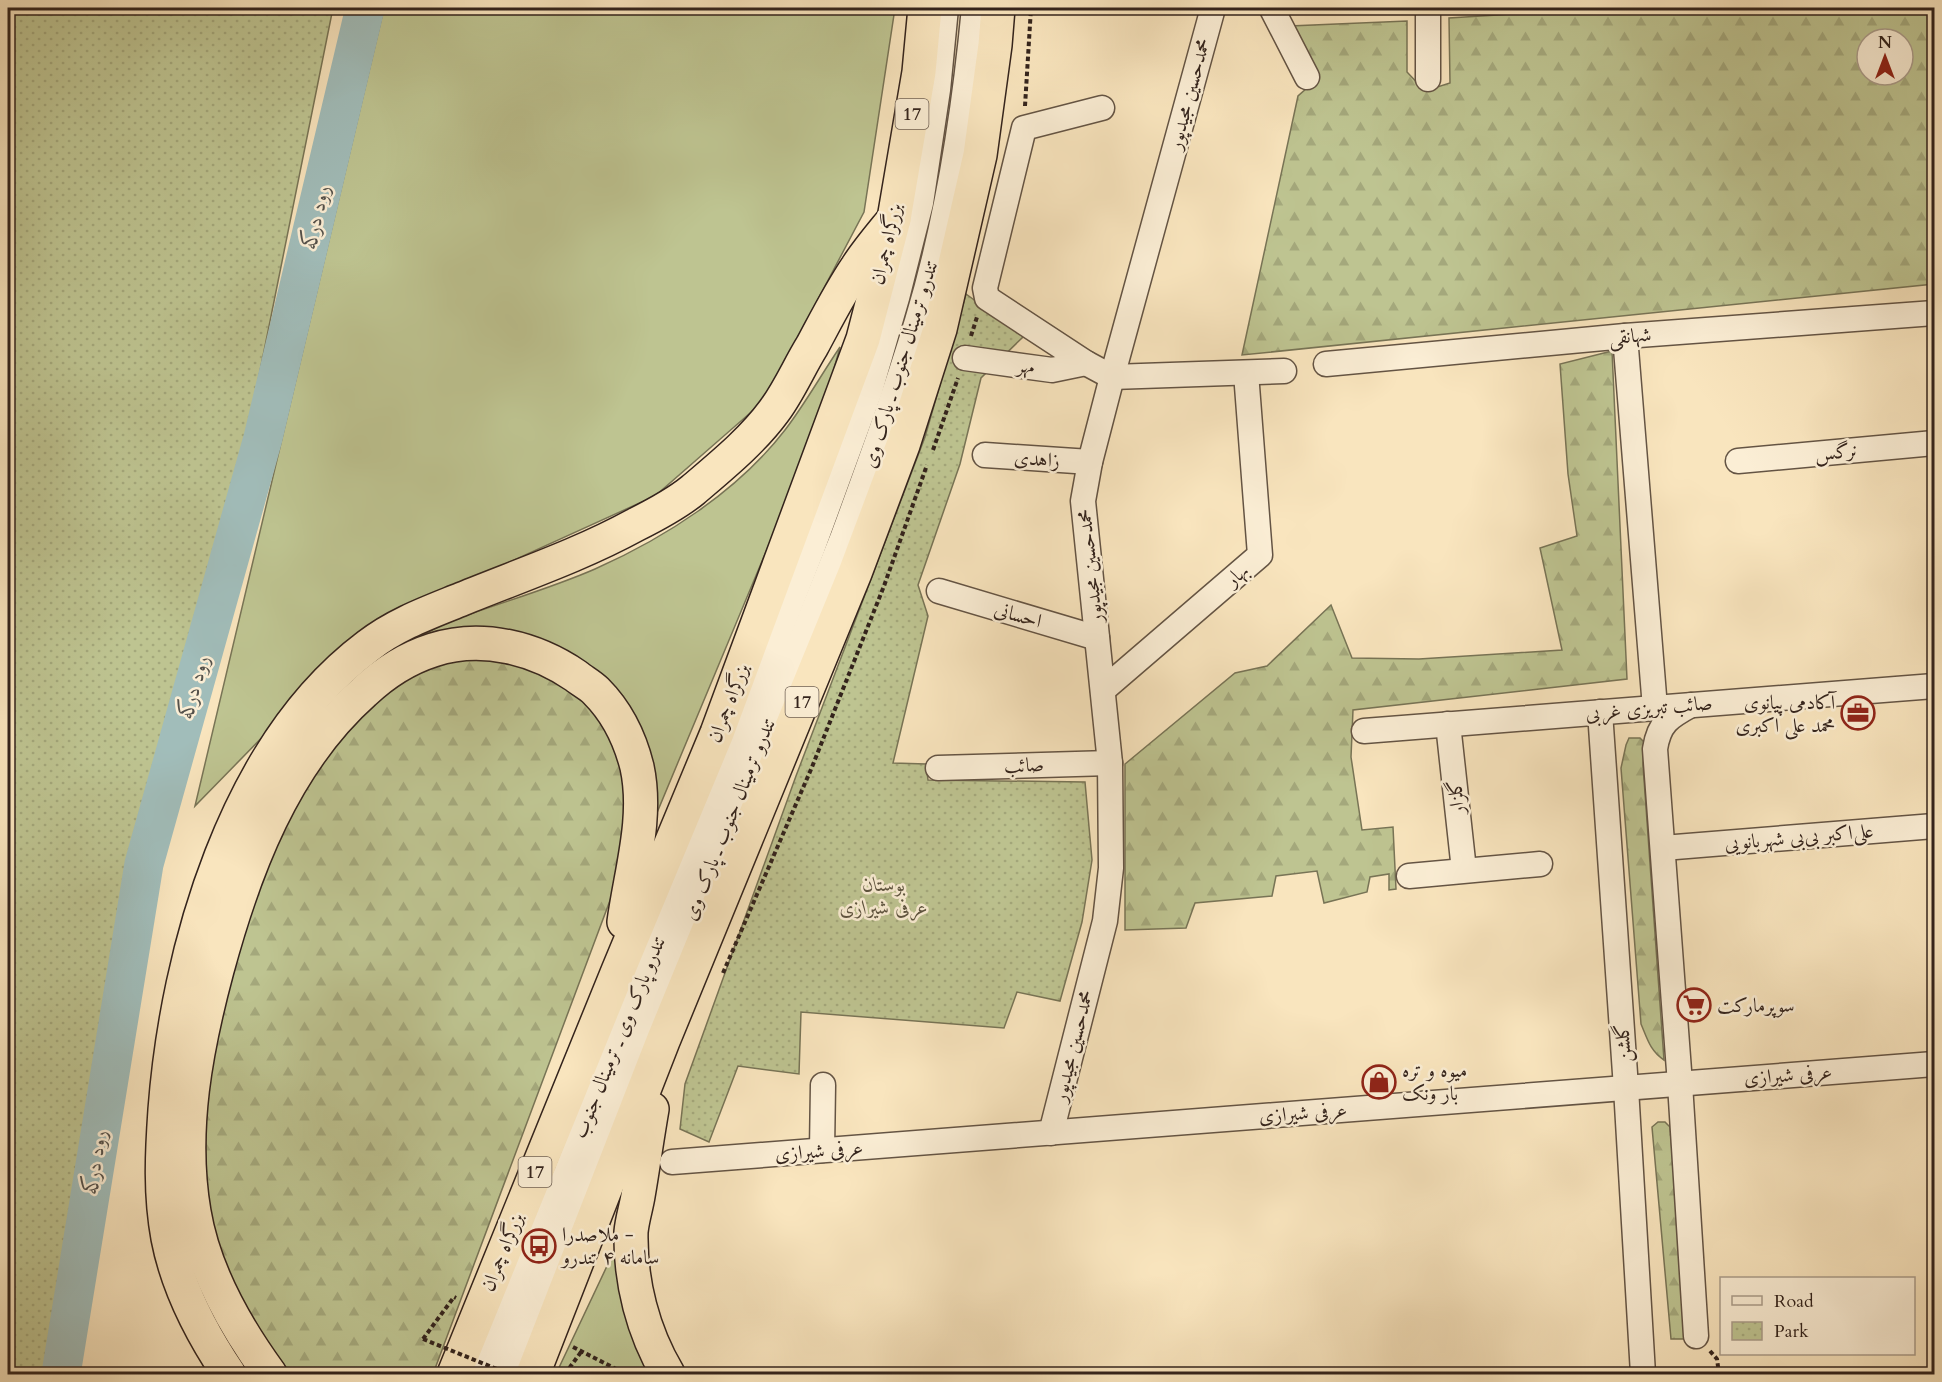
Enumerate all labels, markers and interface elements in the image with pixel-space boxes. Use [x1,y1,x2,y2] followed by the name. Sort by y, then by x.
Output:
[1855,27,1915,87] north arrow
[1878,32,1892,54] text: N
[1161,35,1218,155] street label: محمدحسین مجیدپور
[896,99,928,129] road number: 17
[295,182,337,252] water label: رود درکه
[864,200,909,287] street label: بزرگراه چمران
[855,257,945,472] street label: تندرو ترمینال جنوب ـ پارک وی
[1608,321,1652,352] street label: شهانقی
[1014,351,1037,381] street label: مهر
[1814,437,1858,467] street label: نرگس
[1013,444,1061,474] street label: زاهدی
[1071,508,1111,626] street label: محمدحسین مجیدپور
[1218,557,1255,594] street label: بهار
[991,595,1045,635] street label: احسانی
[171,652,217,722] water label: رود درکه
[701,659,756,746] street label: بزرگراه چمران
[786,687,818,717] road number: 17
[1584,689,1714,728] street label: صائب تبریزی غربی
[1735,689,1838,740] place label: آکادمی پیانوی محمد علی‌ اکبری
[1840,695,1876,731] office icon: آکادمی پیانوی محمد علی‌ اکبری
[676,714,783,925] street label: تندرو ترمینال جنوب ـ پارک وی
[1004,751,1044,779] street label: صائب
[1441,778,1471,818] street label: گلزار
[1723,817,1875,858] street label: علی‌اکبر بی‌بی شهربانویی
[840,871,928,921] park label: بوستان عرفی شیرازی
[566,932,673,1143] street label: تندرو پارک وی ـ ترمینال جنوب
[1046,987,1101,1107] street label: محمدحسین مجیدپور
[1676,987,1712,1023] supermarket icon: سوپرمارکت
[1717,992,1795,1019] place label: سوپرمارکت
[1608,1022,1638,1064] street label: گلشن
[1402,1057,1467,1107] place label: میوه و تره بار ونک
[1743,1058,1833,1092] street label: عرفی شیرازی
[1361,1064,1397,1100] shop icon: میوه و تره بار ونک
[1258,1096,1348,1130] street label: عرفی شیرازی
[76,1128,114,1196] water label: رود درکه
[774,1134,864,1168] street label: عرفی شیرازی
[518,1157,552,1187] road number: 17
[474,1208,530,1295] street label: بزرگراه چمران
[560,1221,659,1271] place label: ملاصدرا - سامانه ۴ تندرو
[521,1228,557,1264] bus stop icon: ملاصدرا - سامانه ۴ تندرو
[1720,1277,1915,1355] legend
[1774,1289,1814,1314] text: Road
[1774,1319,1809,1344] text: Park

